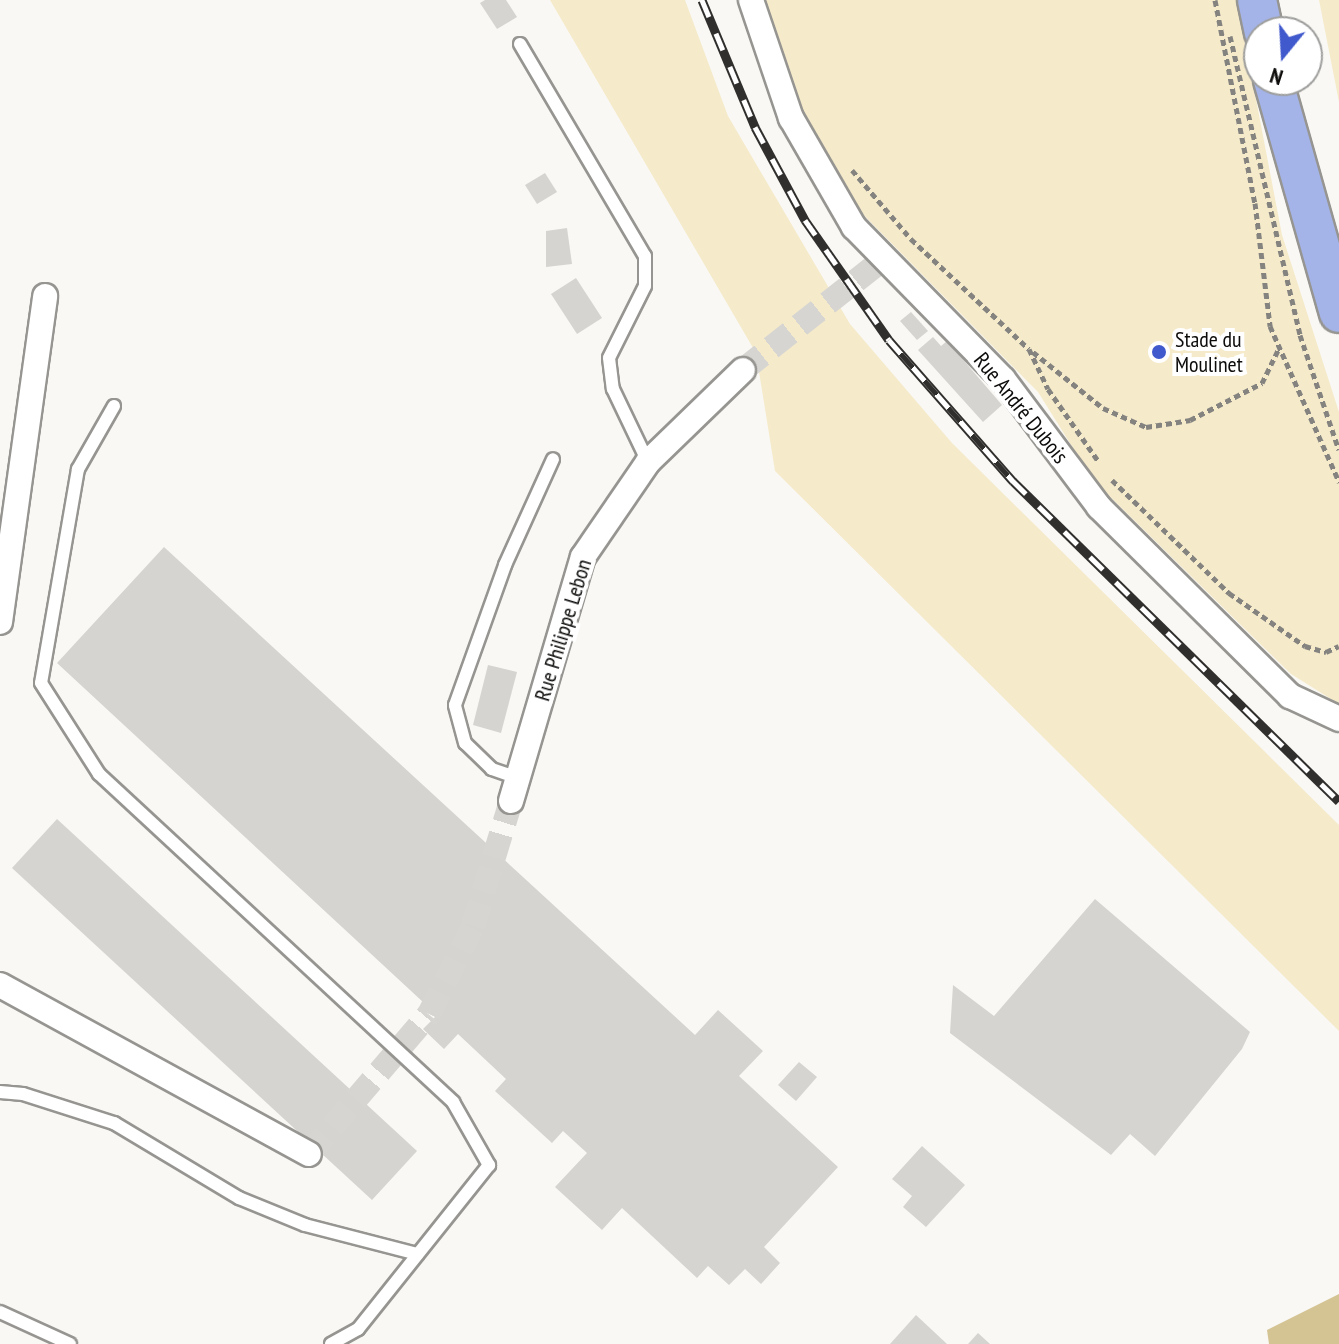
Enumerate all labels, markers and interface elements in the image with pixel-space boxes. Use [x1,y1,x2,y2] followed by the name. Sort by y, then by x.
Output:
[1243,16,1323,96] north arrow
[1266,62,1286,92] text: N
[1175,326,1243,378] place label: Stade du Moulinet
[1150,343,1168,361] marker: Stade du Moulinet
[968,347,1074,469] street label: Rue André Dubois
[529,556,597,704] street label: Rue Philippe Lebon

